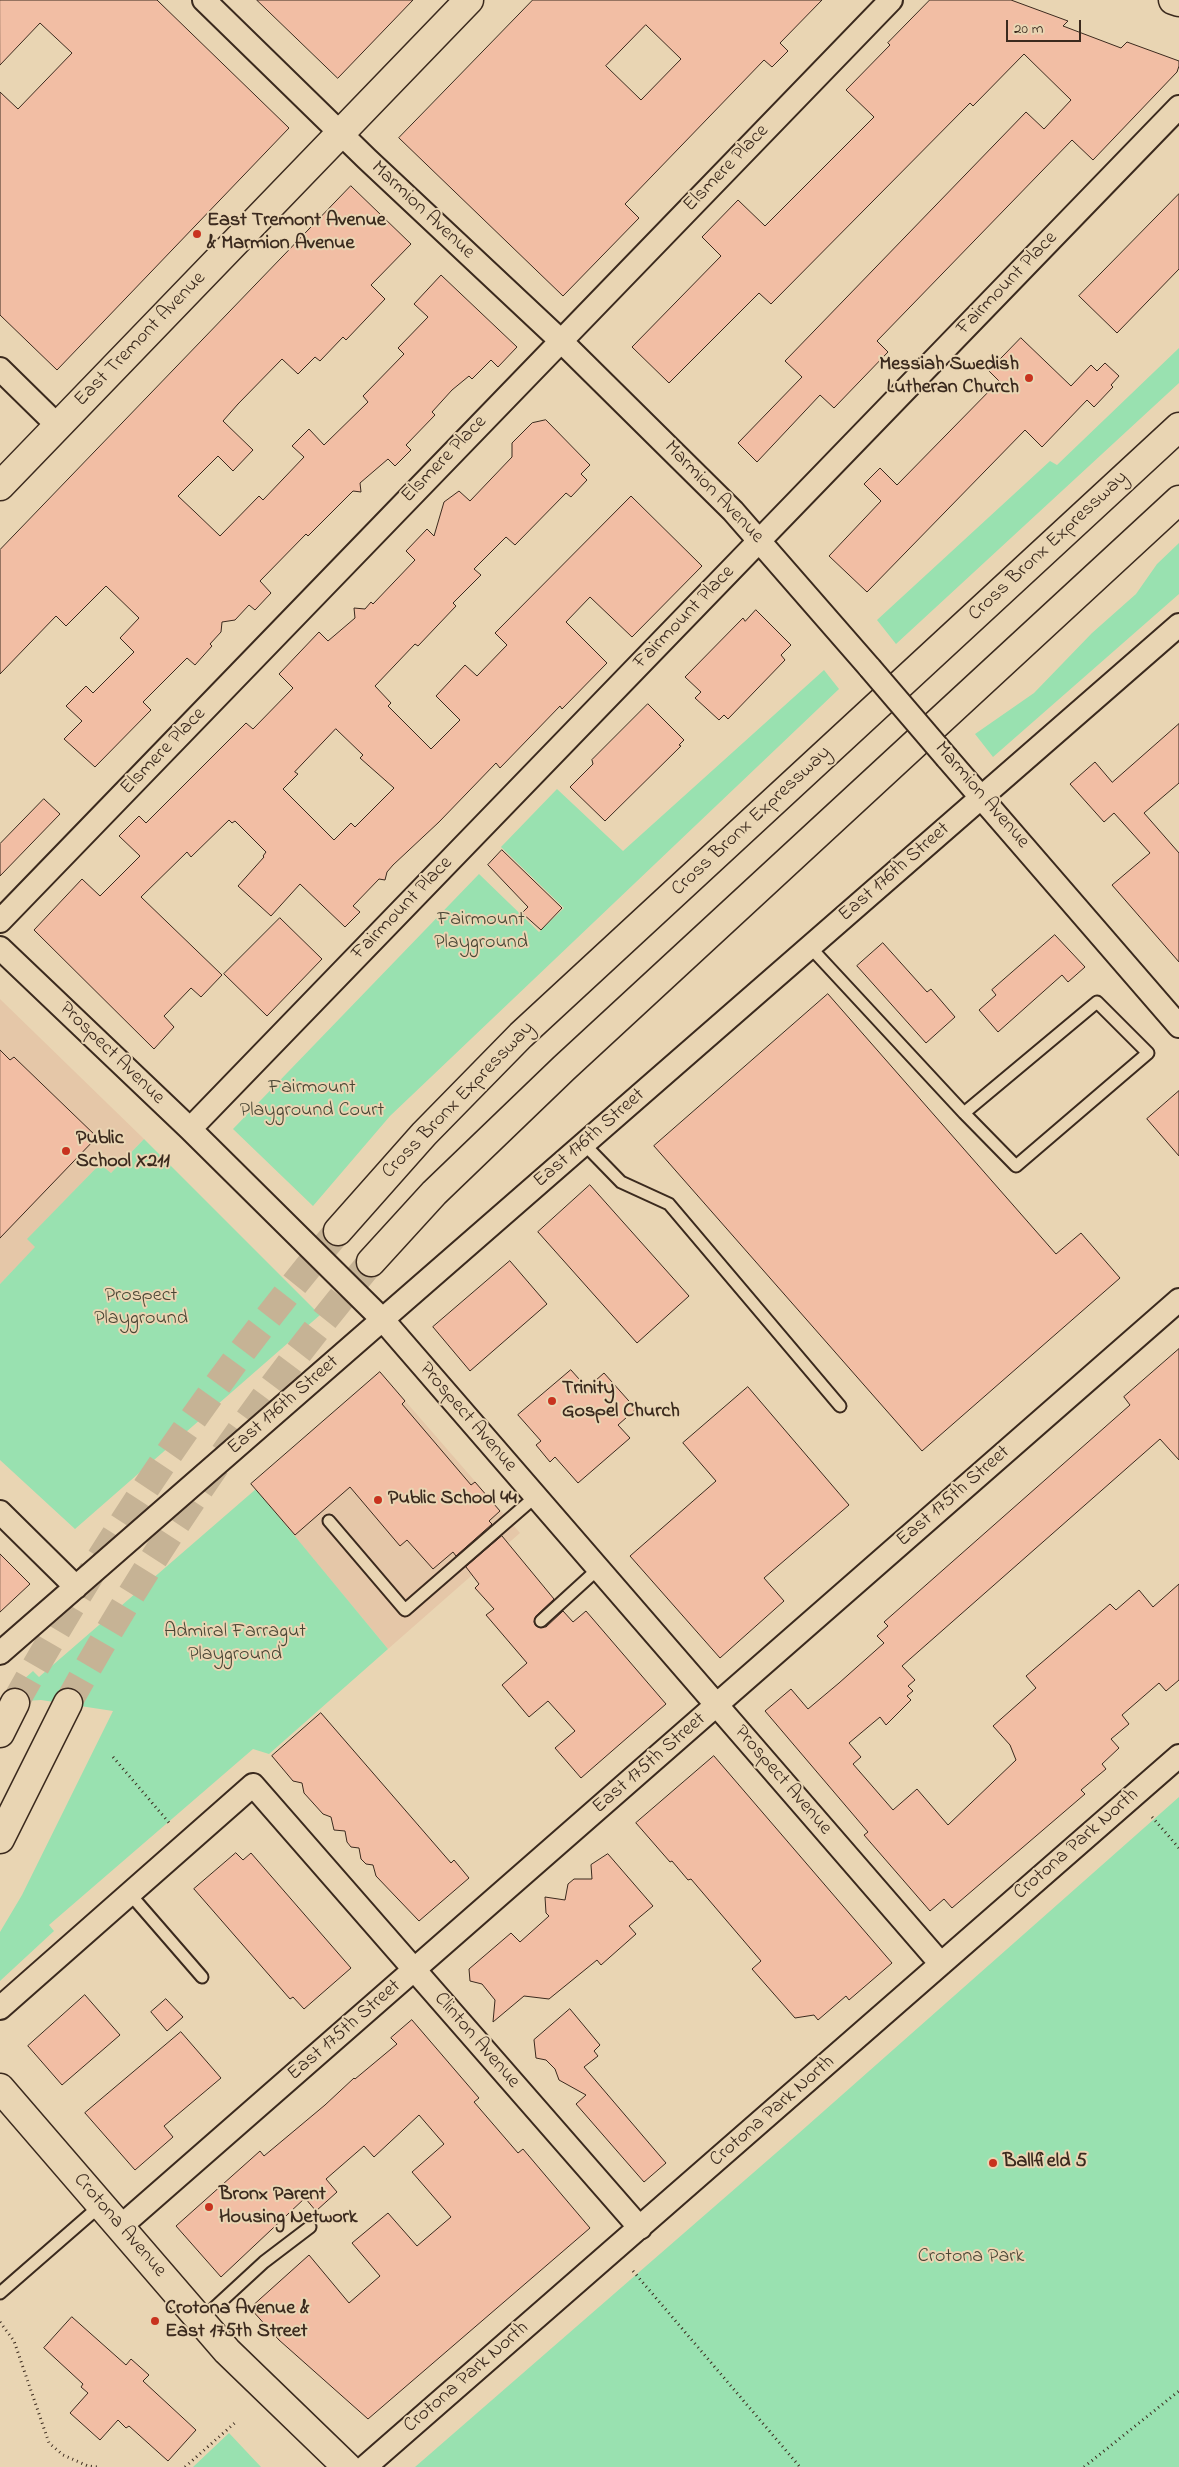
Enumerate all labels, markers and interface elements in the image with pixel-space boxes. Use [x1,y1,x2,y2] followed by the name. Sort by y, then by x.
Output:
[1009,10,1084,42] scale bar
[1014,18,1043,40] text: 20 m
[679,120,775,218] street label: Elsmere Place
[365,157,479,265] street label: Marmion Avenue
[207,210,386,257] place label: East Tremont Avenue & Marmion Avenue
[953,227,1063,341] street label: Fairmount Place
[191,228,203,240] marker: East Tremont Avenue & Marmion Avenue
[70,267,212,413] street label: East Tremont Avenue
[879,354,1019,401] place label: Messiah Swedish Lutheran Church
[1023,372,1035,384] marker: Messiah Swedish Lutheran Church
[397,411,493,509] street label: Elsmere Place
[658,437,768,549] street label: Marmion Avenue
[964,467,1134,627] street label: Cross Bronx Expressway
[630,561,740,675] street label: Fairmount Place
[116,703,212,801] street label: Elsmere Place
[928,738,1034,854] street label: Marmion Avenue
[667,742,837,902] street label: Cross Bronx Expressway
[834,818,956,928] street label: East 176th Street
[348,852,458,966] street label: Fairmount Place
[434,909,528,956] park label: Fairmount Playground
[53,998,169,1110] street label: Prospect Avenue
[378,1017,540,1185] street label: Cross Bronx Expressway
[240,1077,384,1124] park label: Fairmount Playground Court
[529,1084,651,1194] street label: East 176th Street
[76,1128,170,1175] place label: Public School X211
[60,1145,72,1157] marker: Public School X211
[94,1285,188,1332] park label: Prospect Playground
[223,1351,345,1461] street label: East 176th Street
[413,1358,521,1478] street label: Prospect Avenue
[562,1378,680,1425] place label: Trinity Gospel Church
[546,1395,558,1407] marker: Trinity Gospel Church
[892,1441,1016,1553] street label: East 175th Street
[388,1488,517,1512] place label: Public School 44
[372,1494,384,1506] marker: Public School 44
[164,1621,306,1668] park label: Admiral Farragut Playground
[588,1708,712,1820] street label: East 175th Street
[728,1721,836,1841] street label: Prospect Avenue
[1010,1784,1144,1906] street label: Crotona Park North
[283,1975,407,2087] street label: East 175th Street
[428,1988,524,2094] street label: Clinton Avenue
[706,2051,840,2173] street label: Crotona Park North
[1003,2151,1087,2175] place label: Ballfield 5
[987,2157,999,2169] marker: Ballfield 5
[67,2169,171,2283] street label: Crotona Avenue
[219,2184,357,2231] place label: Bronx Parent Housing Network
[203,2201,215,2213] marker: Bronx Parent Housing Network
[918,2246,1024,2270] park label: Crotona Park
[165,2298,309,2345] place label: Crotona Avenue & East 175th Street
[149,2315,161,2327] marker: Crotona Avenue & East 175th Street
[400,2317,534,2439] street label: Crotona Park North

